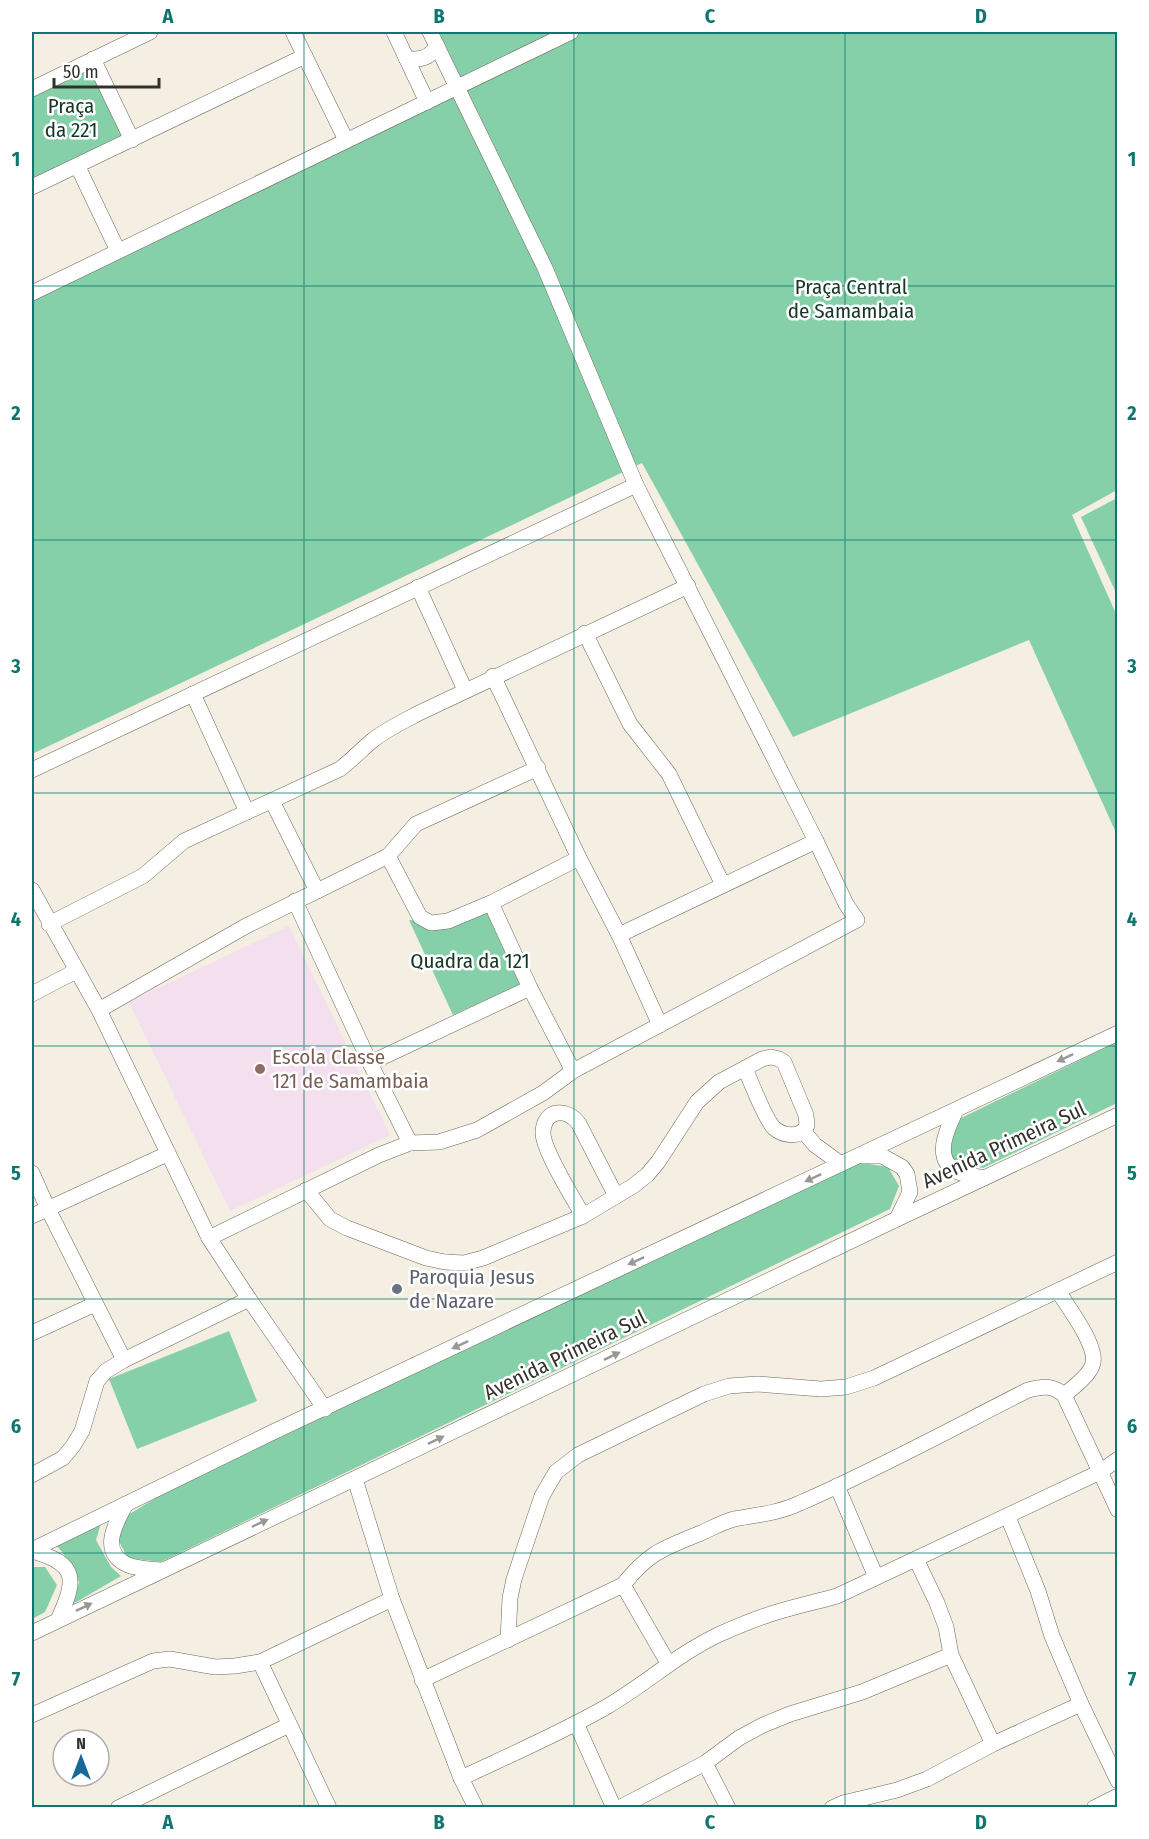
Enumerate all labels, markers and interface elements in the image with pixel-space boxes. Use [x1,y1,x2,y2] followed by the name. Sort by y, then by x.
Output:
[162,4,175,28] text: A
[433,4,445,28] text: B
[705,4,716,28] text: C
[975,4,987,28] text: D
[54,51,159,89] scale bar
[63,61,99,83] text: 50 m
[45,93,97,143] park label: Praça da 221
[12,147,20,171] text: 1
[1128,147,1136,171] text: 1
[788,274,914,324] park label: Praça Central de Samambaia
[10,401,21,425] text: 2
[1126,401,1137,425] text: 2
[10,654,21,678] text: 3
[1126,654,1137,678] text: 3
[11,907,21,931] text: 4
[1127,907,1137,931] text: 4
[410,948,530,974] park label: Quadra da 121
[272,1044,429,1094] place label: Escola Classe 121 de Samambaia
[1056,1054,1073,1063] one-way arrow
[253,1062,267,1076] marker: Escola Classe 121 de Samambaia
[918,1096,1090,1194] street label: Avenida Primeira Sul
[11,1161,21,1185] text: 5
[1127,1161,1137,1185] text: 5
[804,1173,821,1182] one-way arrow
[628,1257,645,1266] one-way arrow
[409,1264,535,1314] place label: Paroquia Jesus de Nazare
[390,1282,404,1296] marker: Paroquia Jesus de Nazare
[480,1304,651,1406] street label: Avenida Primeira Sul
[452,1340,469,1349] one-way arrow
[604,1351,621,1360] one-way arrow
[11,1414,21,1438] text: 6
[1127,1414,1137,1438] text: 6
[428,1435,445,1445] one-way arrow
[252,1519,269,1528] one-way arrow
[76,1603,93,1612] one-way arrow
[12,1667,21,1691] text: 7
[1128,1667,1137,1691] text: 7
[51,1728,111,1788] north arrow
[76,1734,86,1753] text: N
[162,1810,175,1834] text: A
[433,1810,445,1834] text: B
[705,1810,716,1834] text: C
[975,1810,987,1834] text: D

